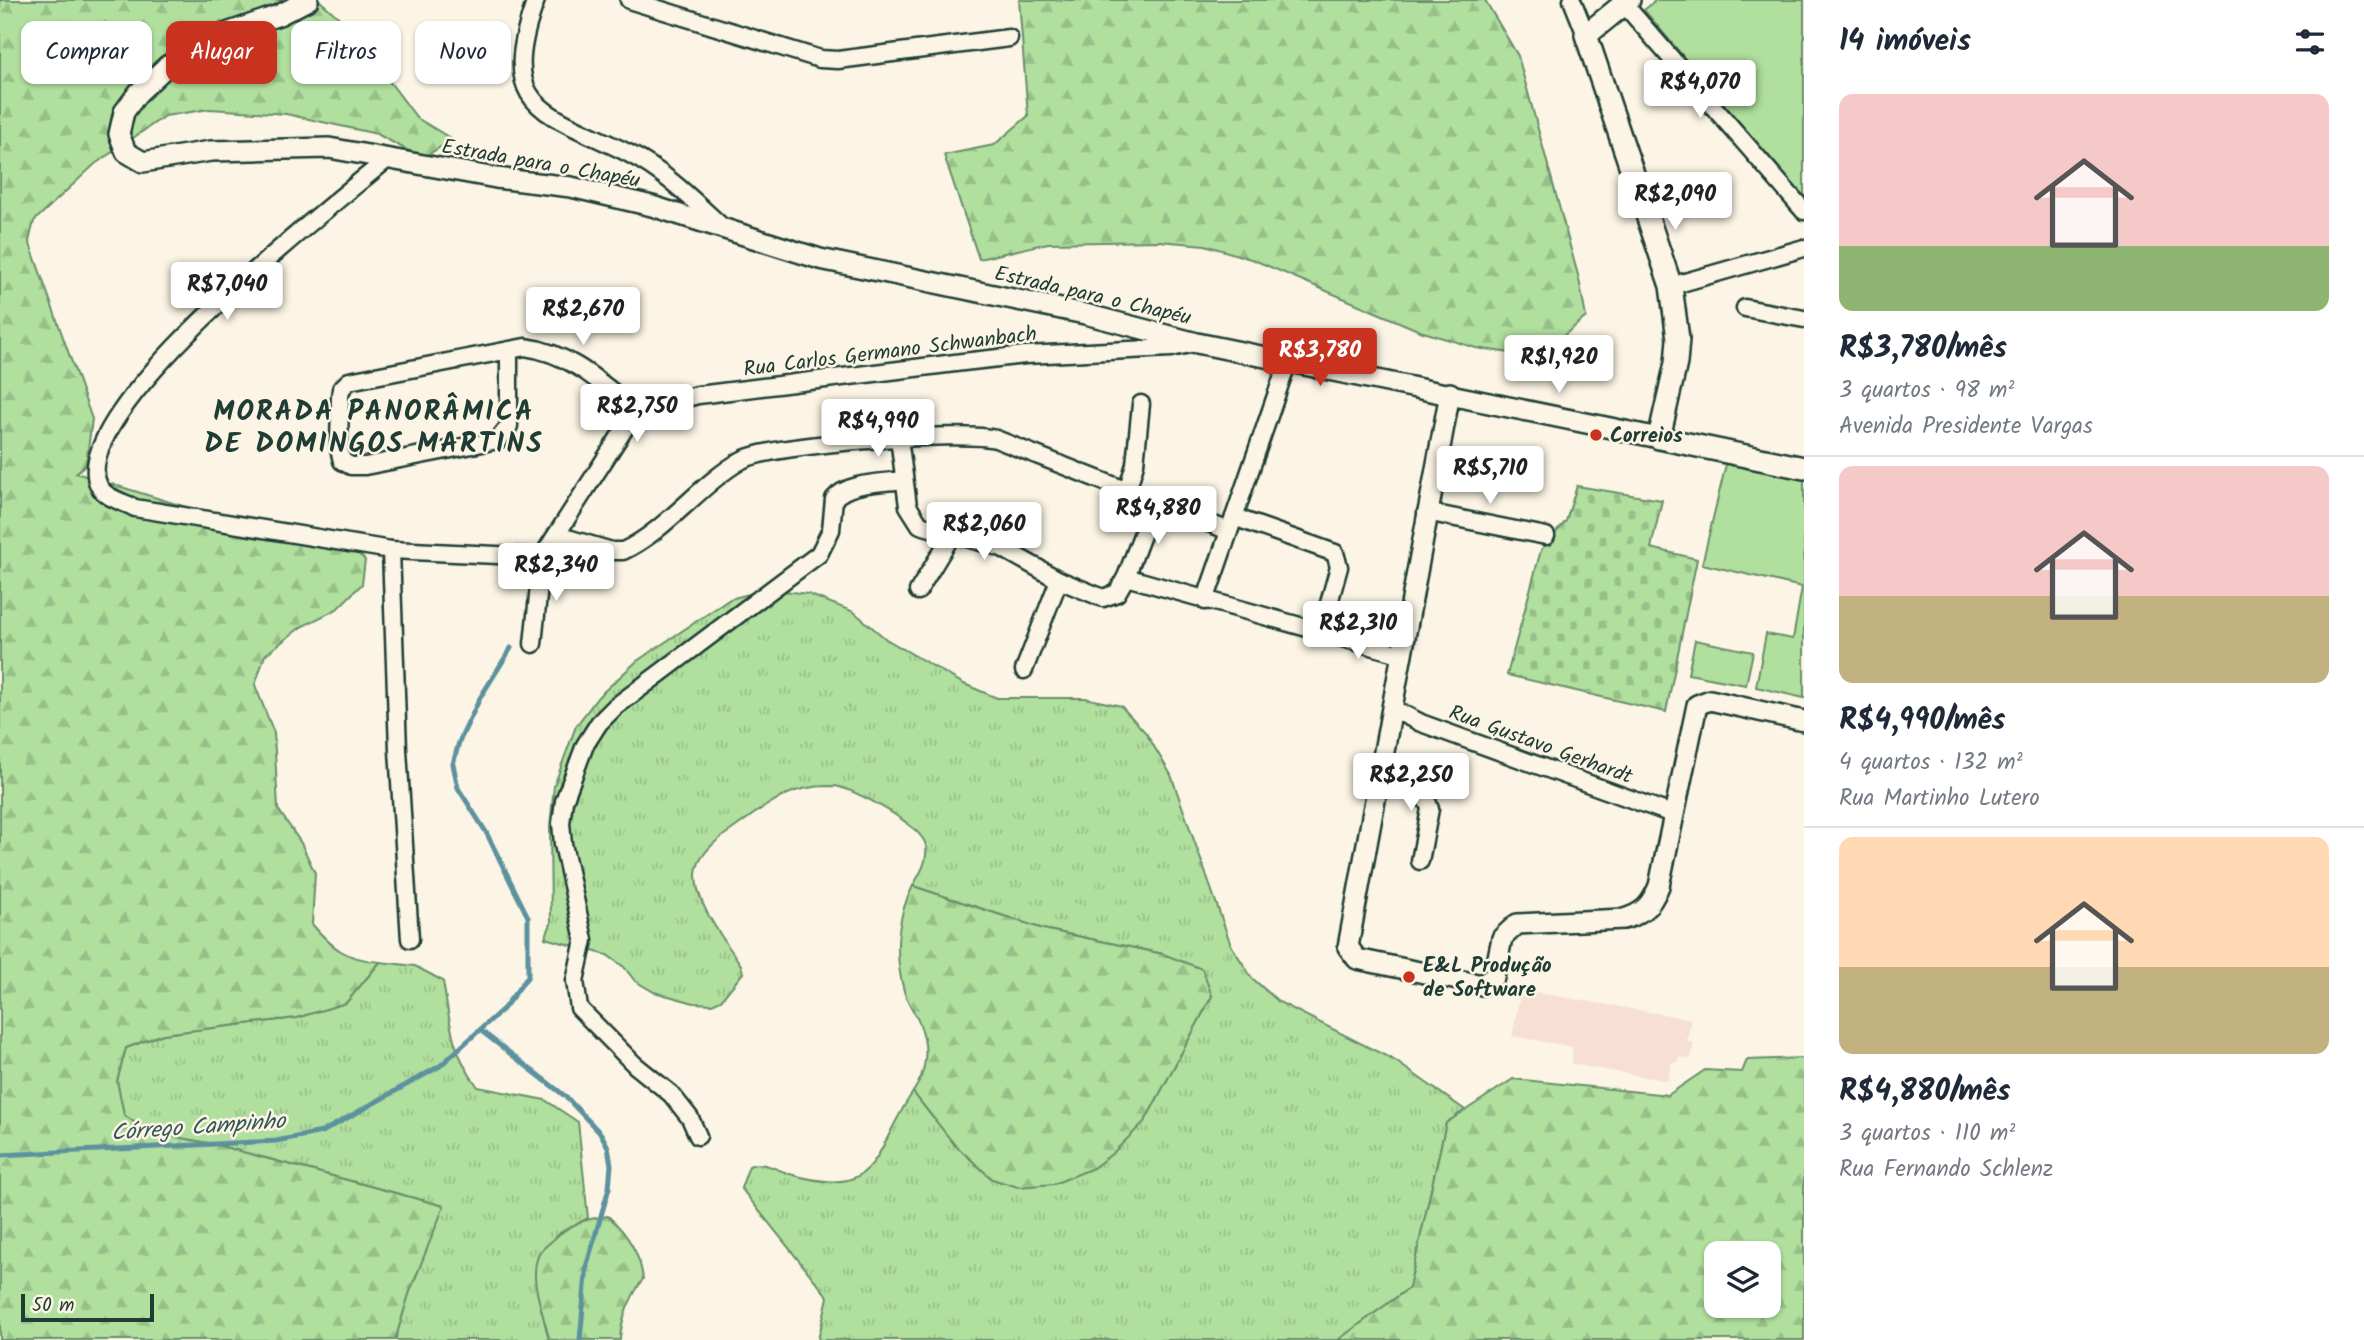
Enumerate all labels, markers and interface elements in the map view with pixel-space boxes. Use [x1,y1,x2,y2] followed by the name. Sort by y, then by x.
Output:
[1839,18,1971,66] text: 14 imóveis
[21,21,152,84] chip: Comprar
[166,21,277,84] chip: Alugar
[291,21,401,84] chip: Filtros
[415,21,511,84] chip: Novo
[2291,23,2329,61] icon: filters
[1635,60,1765,120] pin: R$4,070
[1660,65,1740,101] text: R$4,070
[439,131,643,198] street label: Estrada para o Chapéu
[2021,140,2147,266] icon: home
[1610,173,1740,232] pin: R$2,090
[1634,177,1716,213] text: R$2,090
[991,258,1194,335] street label: Estrada para o Chapéu
[162,262,292,322] pin: R$7,040
[187,267,267,303] text: R$7,040
[518,288,648,347] pin: R$2,670
[542,292,624,328] text: R$2,670
[742,318,1039,387] street label: Rua Carlos Germano Schwanbach
[1839,325,2007,373] text: R$3,780/mês
[1255,328,1385,388] pin: R$3,780
[1279,333,1361,369] text: R$3,780
[1494,336,1624,395] pin: R$1,920
[1520,340,1598,376] text: R$1,920
[1839,373,2014,409] text: 3 quartos · 98 m²
[572,384,702,444] pin: R$2,750
[596,389,678,425] text: R$2,750
[204,390,544,467] district label: MORADA PANORÂMICA DE DOMINGOS MARTINS
[813,400,943,459] pin: R$4,990
[837,404,919,440] text: R$4,990
[1839,409,2093,445] text: Avenida Presidente Vargas
[1610,420,1683,453] place label: Correios
[1588,427,1604,443] marker: Correios
[1425,447,1555,506] pin: R$5,710
[1453,451,1527,487] text: R$5,710
[1093,486,1223,546] pin: R$4,880
[1116,491,1200,527] text: R$4,880
[919,503,1049,562] pin: R$2,060
[943,507,1025,543] text: R$2,060
[2021,512,2147,638] icon: home
[491,544,621,603] pin: R$2,340
[514,548,598,584] text: R$2,340
[1293,602,1423,661] pin: R$2,310
[1319,606,1397,642] text: R$2,310
[1444,697,1638,794] street label: Rua Gustavo Gerhardt
[1839,697,2005,745] text: R$4,990/mês
[1839,745,2023,781] text: 4 quartos · 132 m²
[1346,754,1476,813] pin: R$2,250
[1369,758,1453,794] text: R$2,250
[1839,781,2040,817] text: Rua Martinho Lutero
[2021,883,2147,1009] icon: home
[1423,950,1552,1007] place label: E&L Produção de Software
[1401,969,1417,985] marker: E&L Produção de Software
[1839,1068,2010,1116] text: R$4,880/mês
[110,1104,288,1152] water label: Córrego Campinho
[1839,1116,2015,1152] text: 3 quartos · 110 m²
[1839,1152,2053,1188] text: Rua Fernando Schlenz
[1704,1241,1781,1318] map controls
[1704,1241,1781,1318] button: layers
[21,1291,154,1323] scale bar
[32,1291,74,1321] text: 50 m

